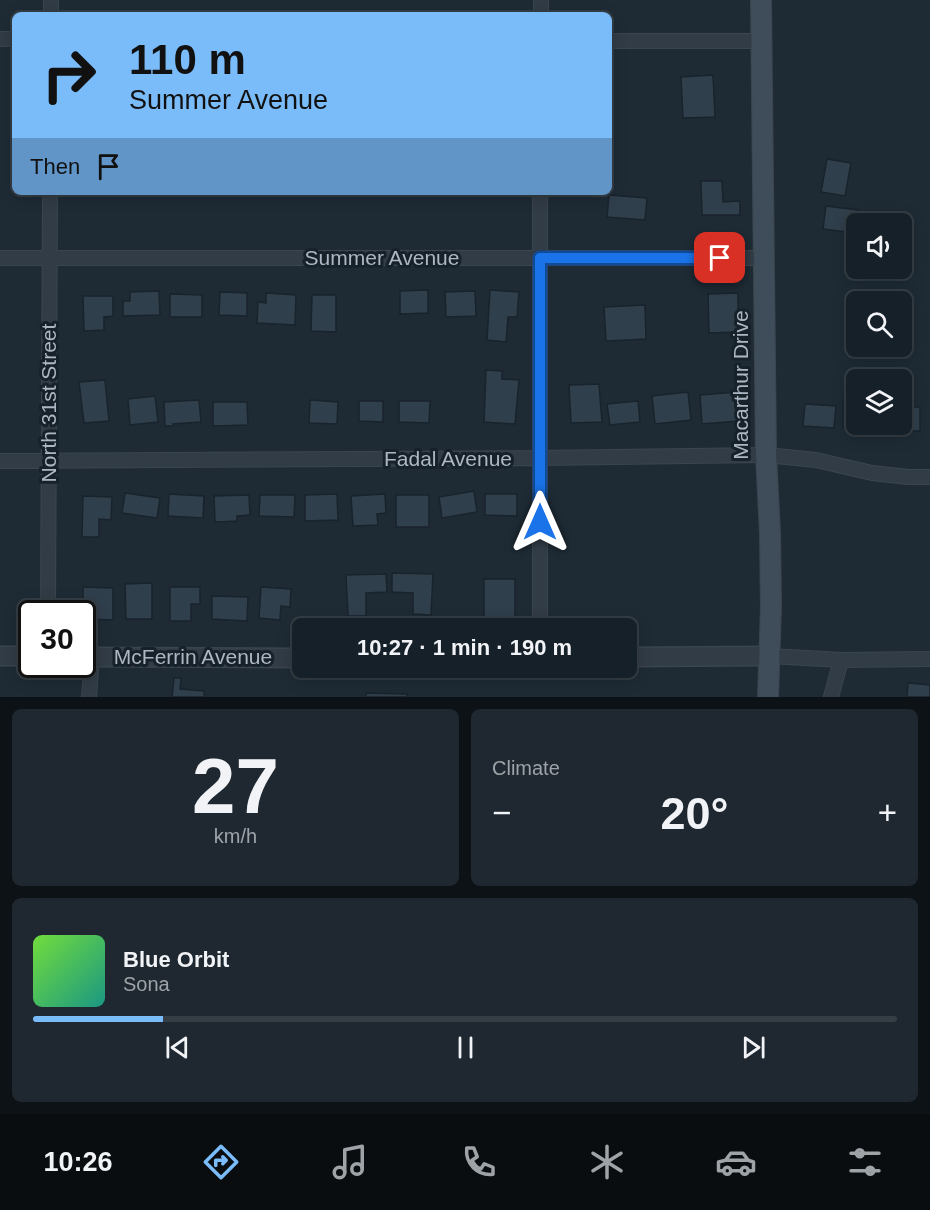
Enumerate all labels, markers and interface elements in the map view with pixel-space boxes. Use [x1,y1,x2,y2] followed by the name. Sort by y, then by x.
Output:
[30,36,108,114] icon: right
[129,36,246,83] text: 110 m
[129,85,328,115] text: Summer Avenue
[92,150,125,183] icon: arrive
[30,154,80,179] text: Then
[846,213,912,435] map controls
[846,213,912,279] button: sound
[694,232,745,283] pin
[703,241,736,274] icon: arrive
[305,246,459,269] street label: Summer Avenue
[846,291,912,357] button: search
[729,310,752,460] street label: Macarthur Drive
[37,323,60,482] street label: North 31st Street
[846,369,912,435] button: layers
[384,447,512,470] street label: Fadal Avenue
[508,490,572,554] position arrow
[18,600,96,678] speed limit sign: 30
[357,635,572,660] text: 10:27 · 1 min · 190 m
[114,645,272,668] street label: McFerrin Avenue
[192,742,279,830] text: 27
[492,757,560,779] text: Climate
[660,788,729,839] text: 20°
[492,794,511,831] text: −
[878,794,897,831] text: +
[214,825,257,847] text: km/h
[123,947,229,972] text: Blue Orbit
[123,973,170,995] text: Sona
[161,1031,194,1064] icon: previous
[449,1031,482,1064] icon: pause
[737,1031,770,1064] icon: next
[200,1141,242,1183] icon: directions
[329,1141,371,1183] icon: music
[458,1141,500,1183] icon: phone
[586,1141,628,1183] icon: climate
[715,1141,757,1183] icon: car
[844,1141,886,1183] icon: filters
[43,1147,113,1177] text: 10:26

